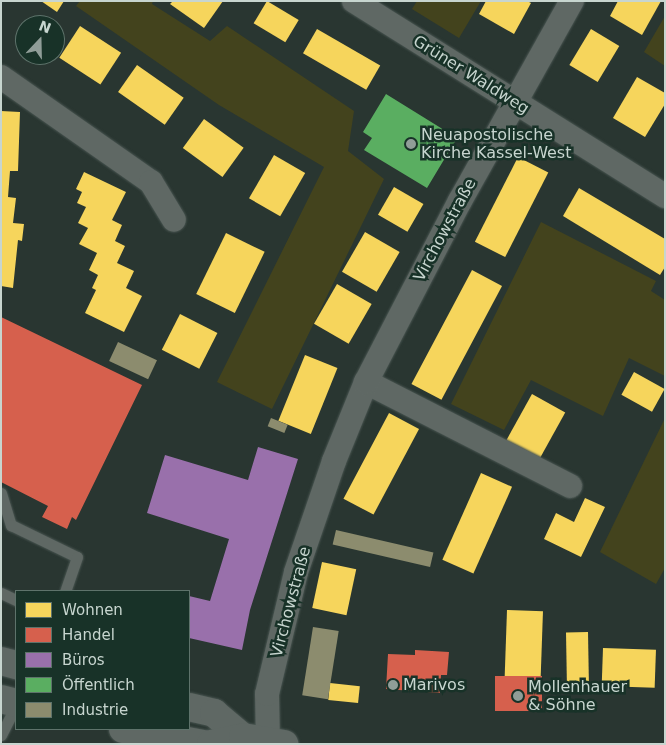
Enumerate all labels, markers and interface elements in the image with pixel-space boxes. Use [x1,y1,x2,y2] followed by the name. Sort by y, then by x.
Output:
[15,15,65,65] north arrow
[37,17,53,36] text: N
[409,32,533,118] street label: Grüner Waldweg
[421,125,571,163] place label: Neuapostolische Kirche Kassel-West
[405,138,417,150] marker: Neuapostolische Kirche Kassel-West
[410,175,480,285] street label: Virchowstraße
[267,544,315,660] street label: Virchowstraße
[15,590,190,730] legend
[62,601,123,619] text: Wohnen
[62,626,115,644] text: Handel
[62,651,105,669] text: Büros
[403,675,465,695] place label: Marivos
[62,676,135,694] text: Öffentlich
[528,677,627,715] place label: Mollenhauer & Söhne
[387,679,399,691] marker: Marivos
[512,690,524,702] marker: Mollenhauer & Söhne
[62,701,128,719] text: Industrie

